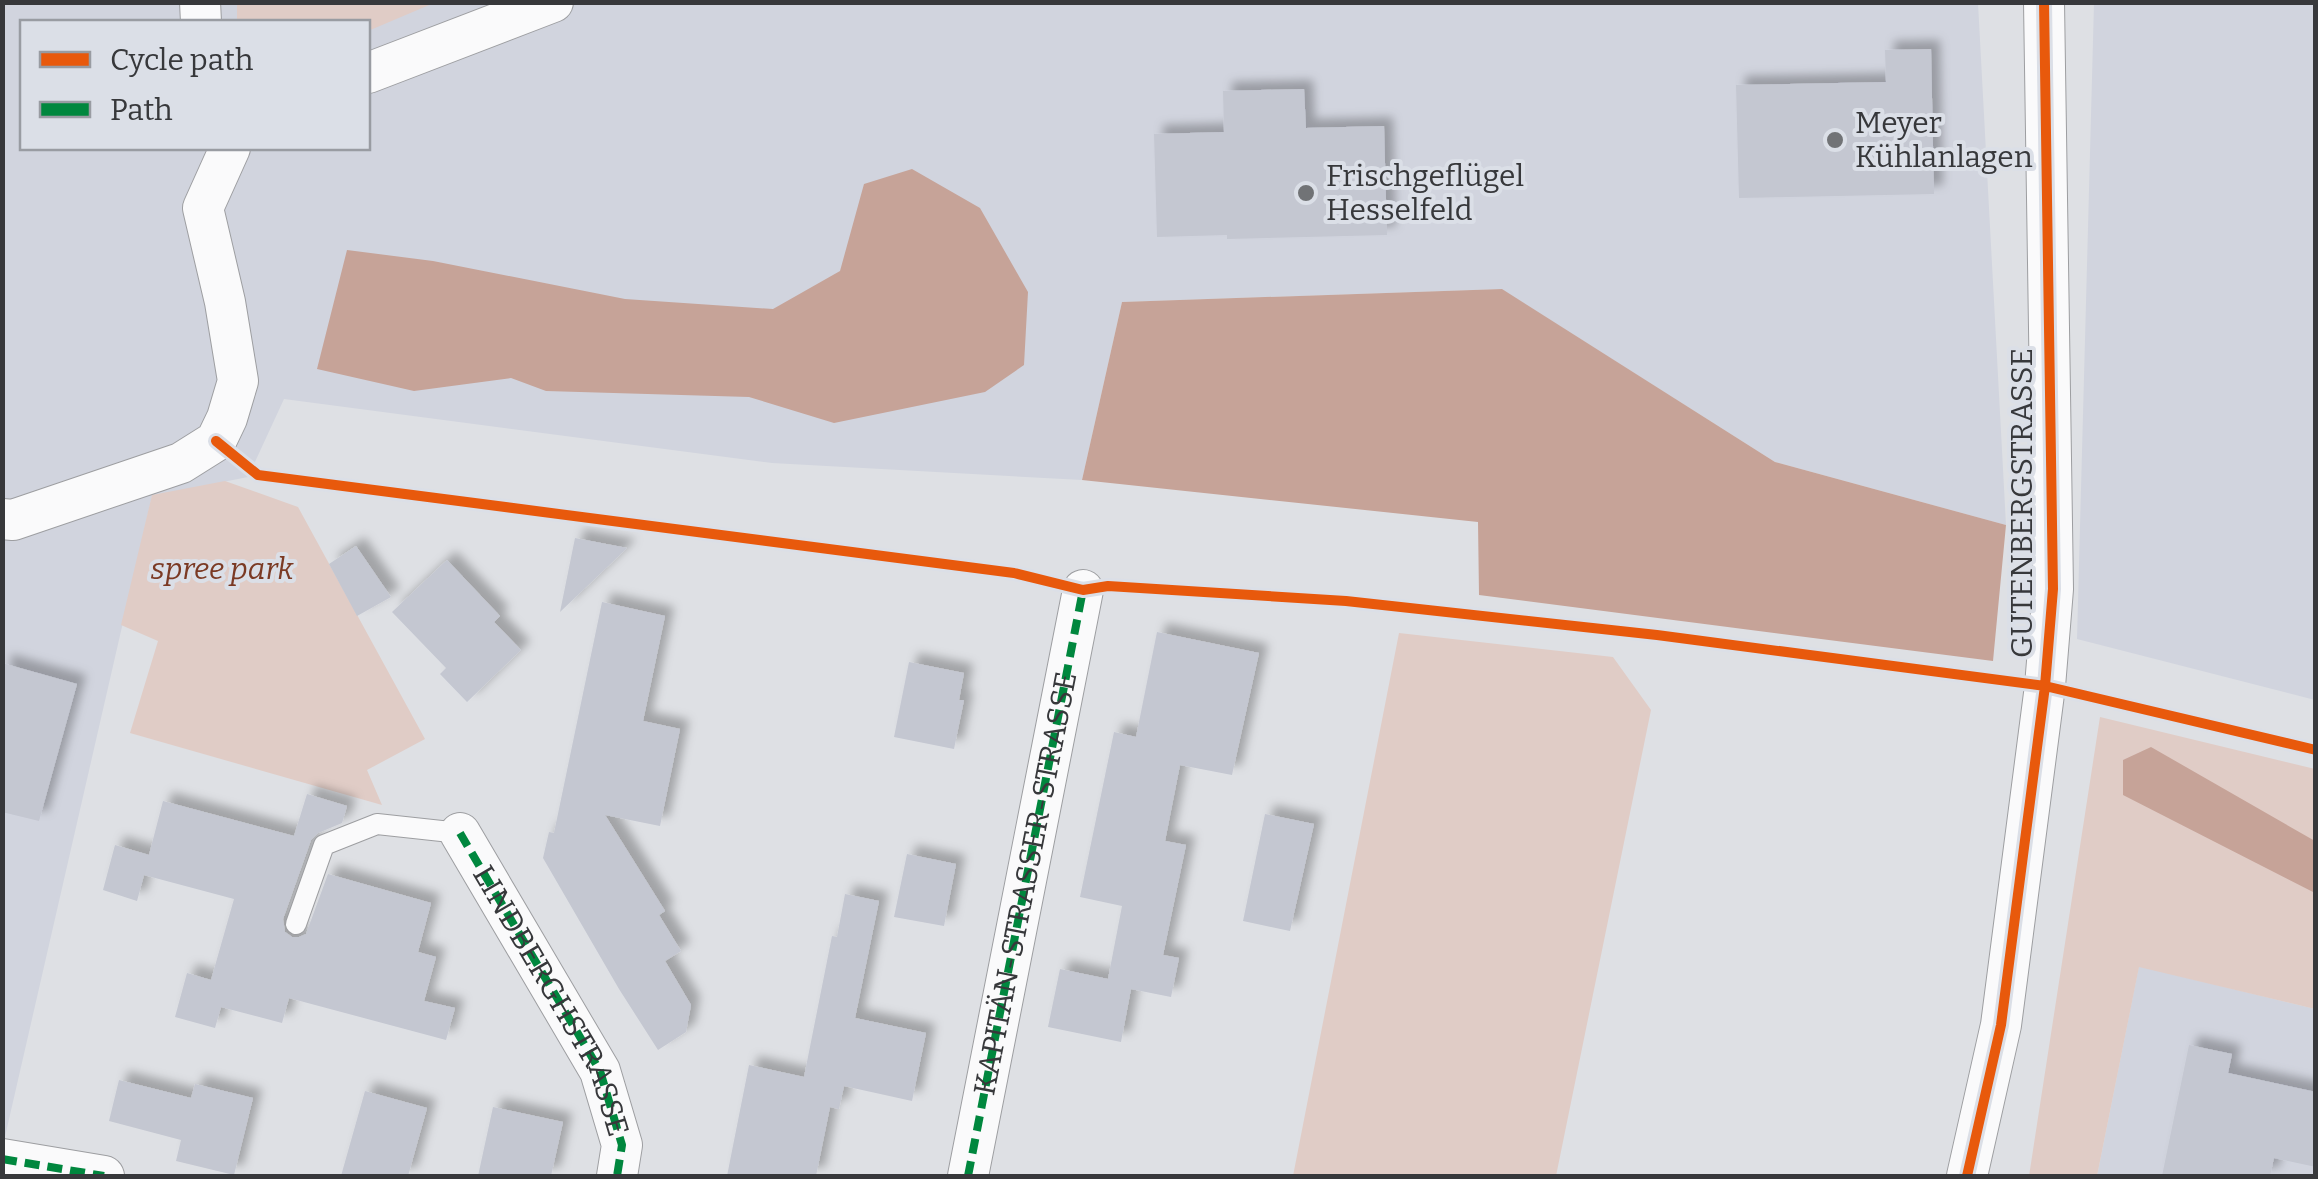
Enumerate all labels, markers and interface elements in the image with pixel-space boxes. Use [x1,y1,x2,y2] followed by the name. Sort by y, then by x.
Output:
[20,20,370,150] legend
[110,42,254,78] text: Cycle path
[110,92,173,128] text: Path
[1855,105,2033,175] place label: Meyer Kühlanlagen
[1824,129,1846,151] marker: Meyer Kühlanlagen
[1326,158,1524,228] place label: Frischgeflügel Hesselfeld
[1295,182,1317,204] marker: Frischgeflügel Hesselfeld
[2004,348,2040,658] street label: GUTENBERGSTRASSE
[150,551,294,587] park label: spree park
[966,669,1085,1098] street label: KAPITÄN-STRASSER-STRASSE
[465,859,636,1140] street label: LINDBERGHSTRASSE

